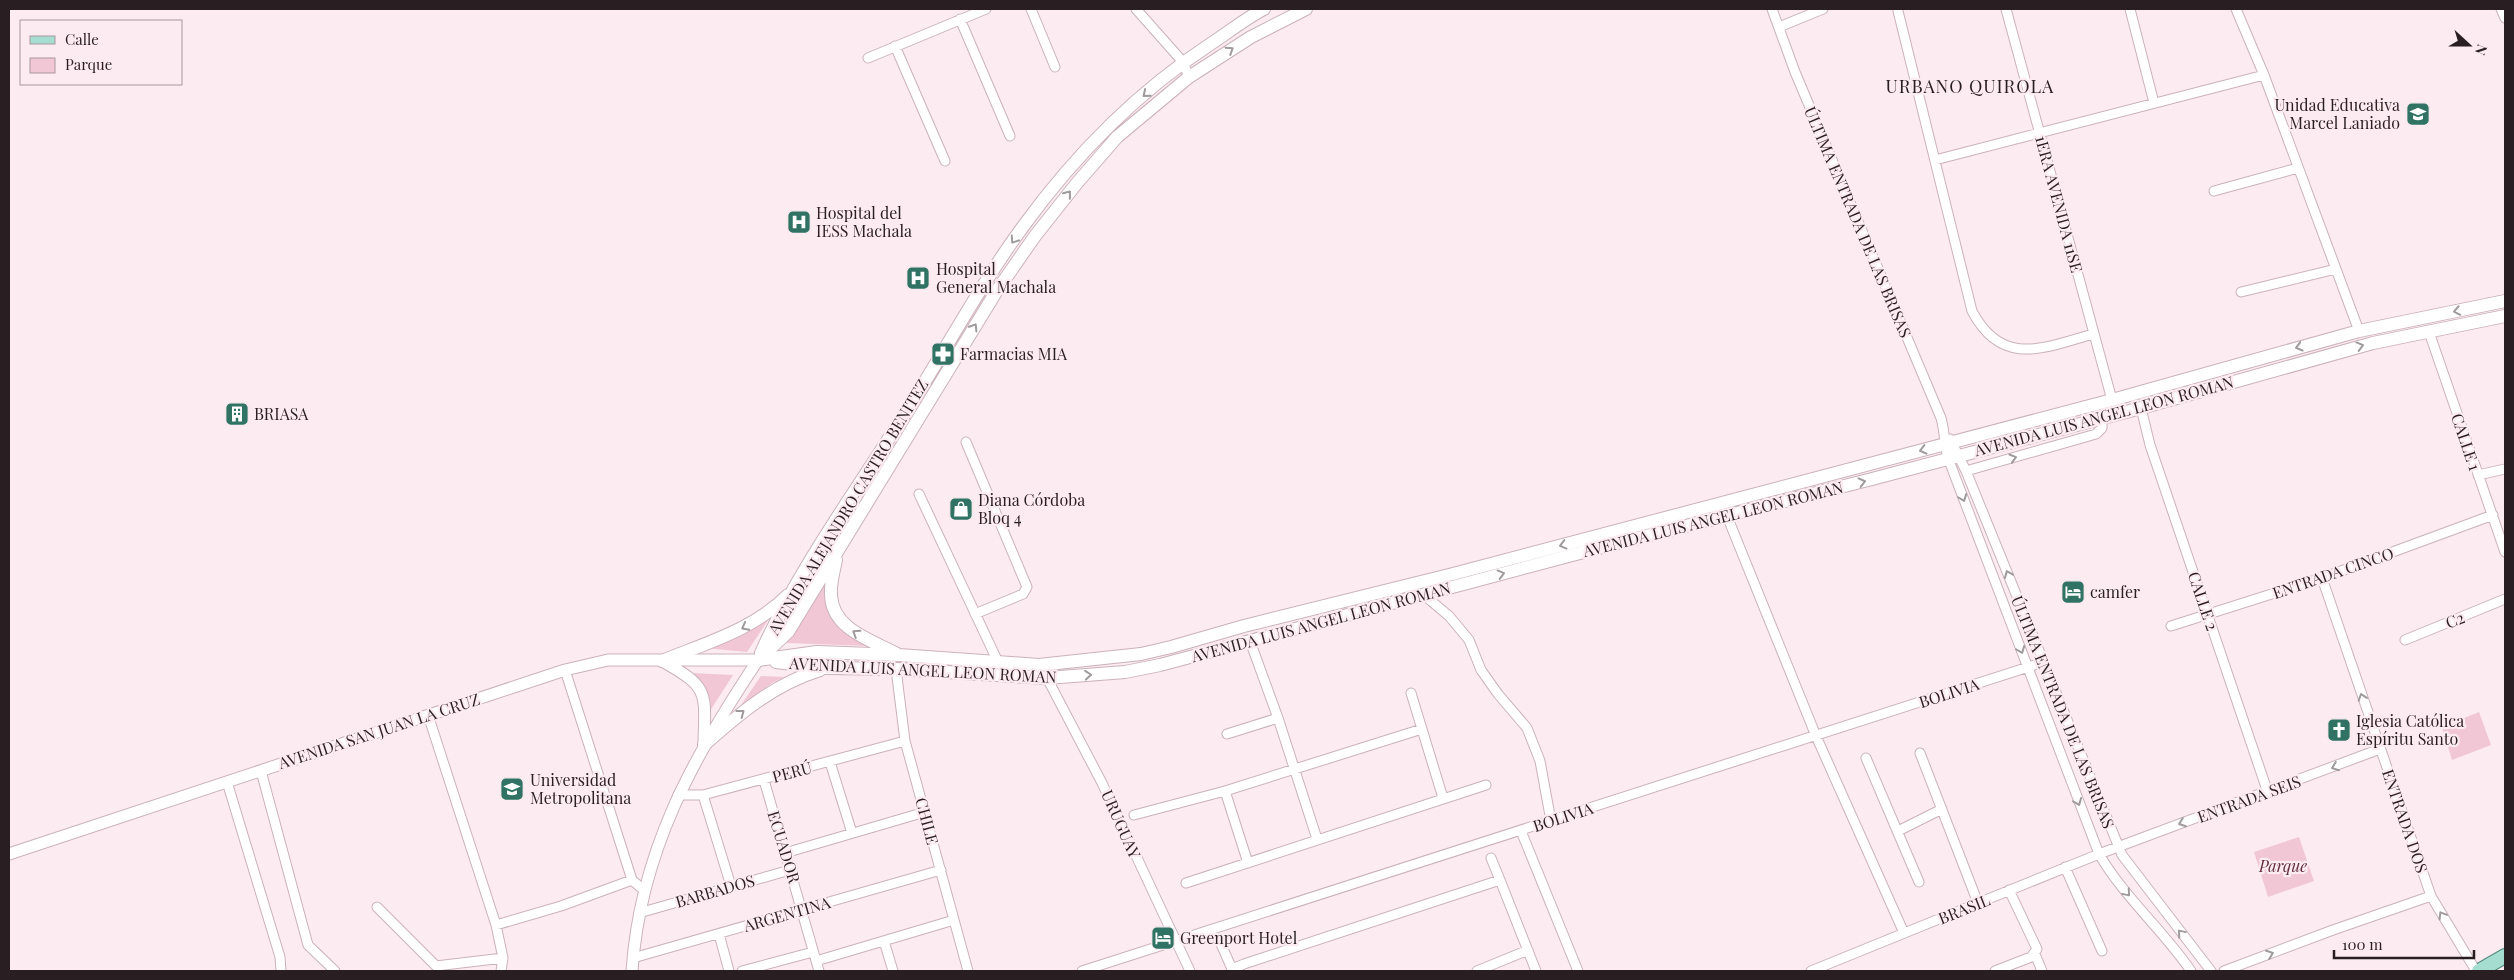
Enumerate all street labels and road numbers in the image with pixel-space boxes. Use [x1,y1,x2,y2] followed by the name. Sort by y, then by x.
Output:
[1800,103,1917,341] street label: ÚLTIMA ENTRADA DE LAS BRISAS
[2031,133,2088,275] street label: 1ERA AVENIDA 11SE
[1971,371,2236,461] street label: AVENIDA LUIS ANGEL LEON ROMAN
[762,375,932,639] street label: AVENIDA ALEJANDRO CASTRO BENITEZ
[2447,410,2486,473] street label: CALLE 1
[1580,476,1845,561] street label: AVENIDA LUIS ANGEL LEON ROMAN
[2269,542,2396,603] street label: ENTRADA CINCO
[2184,569,2223,633] street label: CALLE 2
[1188,577,1453,667] street label: AVENIDA LUIS ANGEL LEON ROMAN
[2007,592,2120,831] street label: ÚLTIMA ENTRADA DE LAS BRISAS
[2442,606,2467,633] street label: C2
[788,652,1057,687] street label: AVENIDA LUIS ANGEL LEON ROMAN
[1916,673,1982,712] street label: BOLIVIA
[275,688,482,773] street label: AVENIDA SAN JUAN LA CRUZ
[770,756,814,787] street label: PERÚ
[2378,766,2433,876] street label: ENTRADA DOS
[2194,770,2304,827] street label: ENTRADA SEIS
[1097,786,1146,862] street label: URUGUAY
[911,795,944,847] street label: CHILE
[1530,797,1596,836] street label: BOLIVIA
[764,808,806,886] street label: ECUADOR
[673,869,757,912] street label: BARBADOS
[1935,889,1993,928] street label: BRASIL
[740,891,833,936] street label: ARGENTINA

